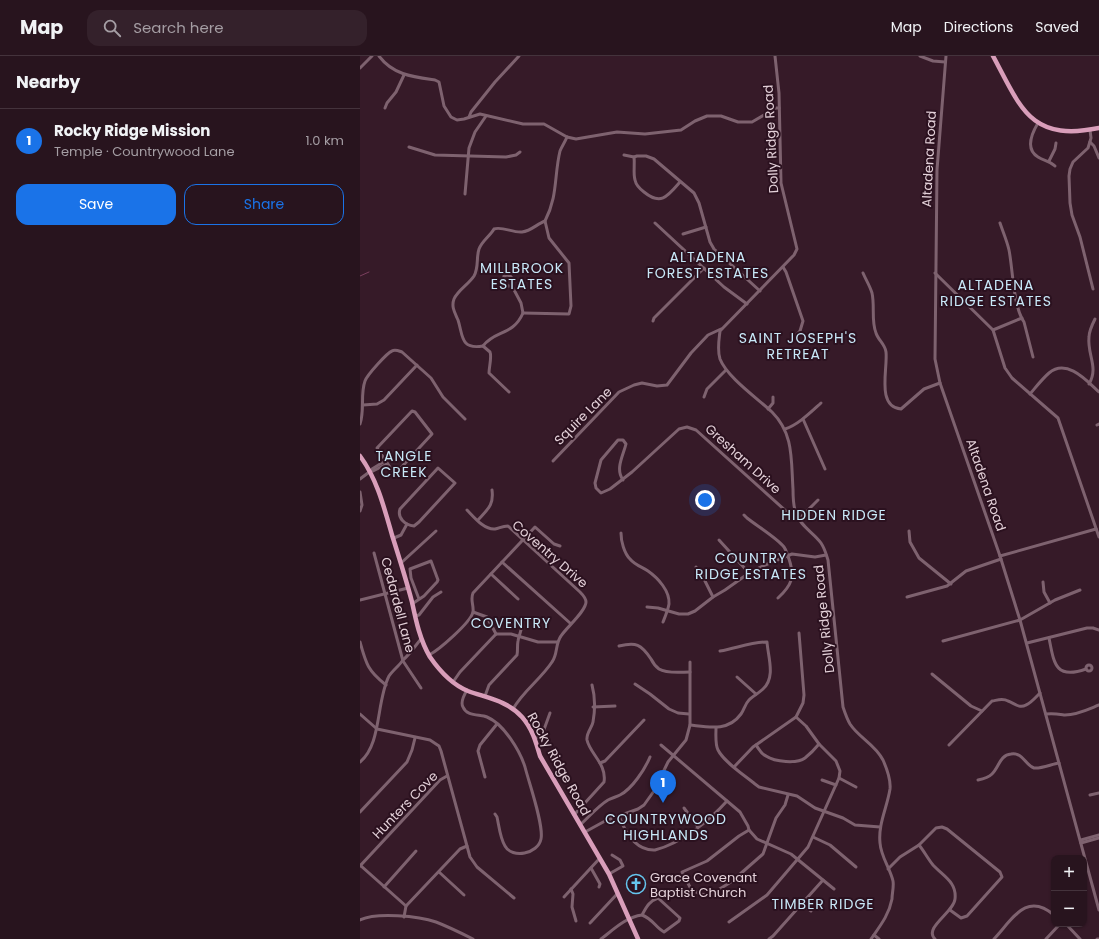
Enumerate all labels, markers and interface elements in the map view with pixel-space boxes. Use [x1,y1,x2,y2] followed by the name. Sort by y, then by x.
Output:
[87,10,367,46] search box
[20,14,63,41] text: Map
[101,17,123,39] icon: search
[133,17,224,38] text: Search here
[891,17,922,37] text: Map
[944,17,1013,37] text: Directions
[1035,17,1079,37] text: Saved
[16,70,80,94] text: Nearby
[759,84,783,194] street label: Dolly Ridge Road
[917,110,941,208] street label: Altadena Road
[54,120,210,141] text: Rocky Ridge Mission
[27,131,31,150] text: 1
[305,131,344,150] text: 1.0 km
[54,142,234,161] text: Temple · Countrywood Lane
[16,184,176,225] button: Save
[184,184,344,225] button: Share
[647,247,769,283] district label: ALTADENA FOREST ESTATES
[480,258,564,294] district label: MILLBROOK ESTATES
[940,275,1052,311] district label: ALTADENA RIDGE ESTATES
[739,328,857,364] district label: SAINT JOSEPH'S RETREAT
[550,383,616,449] street label: Squire Lane
[701,420,785,498] street label: Gresham Drive
[961,436,1011,534] street label: Altadena Road
[376,446,432,482] district label: TANGLE CREEK
[695,490,715,510] your location
[781,505,887,525] district label: HIDDEN RIDGE
[508,516,592,592] street label: Coventry Drive
[695,548,807,584] district label: COUNTRY RIDGE ESTATES
[376,555,420,655] street label: Cedardell Lane
[809,564,839,674] street label: Dolly Ridge Road
[471,613,551,633] district label: COVENTRY
[523,709,595,819] street label: Rocky Ridge Road
[368,767,442,843] street label: Hunters Cove
[650,770,676,803] pin: 1
[605,809,727,845] district label: COUNTRYWOOD HIGHLANDS
[1051,855,1087,927] map controls
[1051,855,1087,891] button: +
[650,868,757,902] place label: Grace Covenant Baptist Church
[625,873,647,895] church icon: Grace Covenant Baptist Church
[1051,891,1087,927] button: −
[771,894,875,914] district label: TIMBER RIDGE

